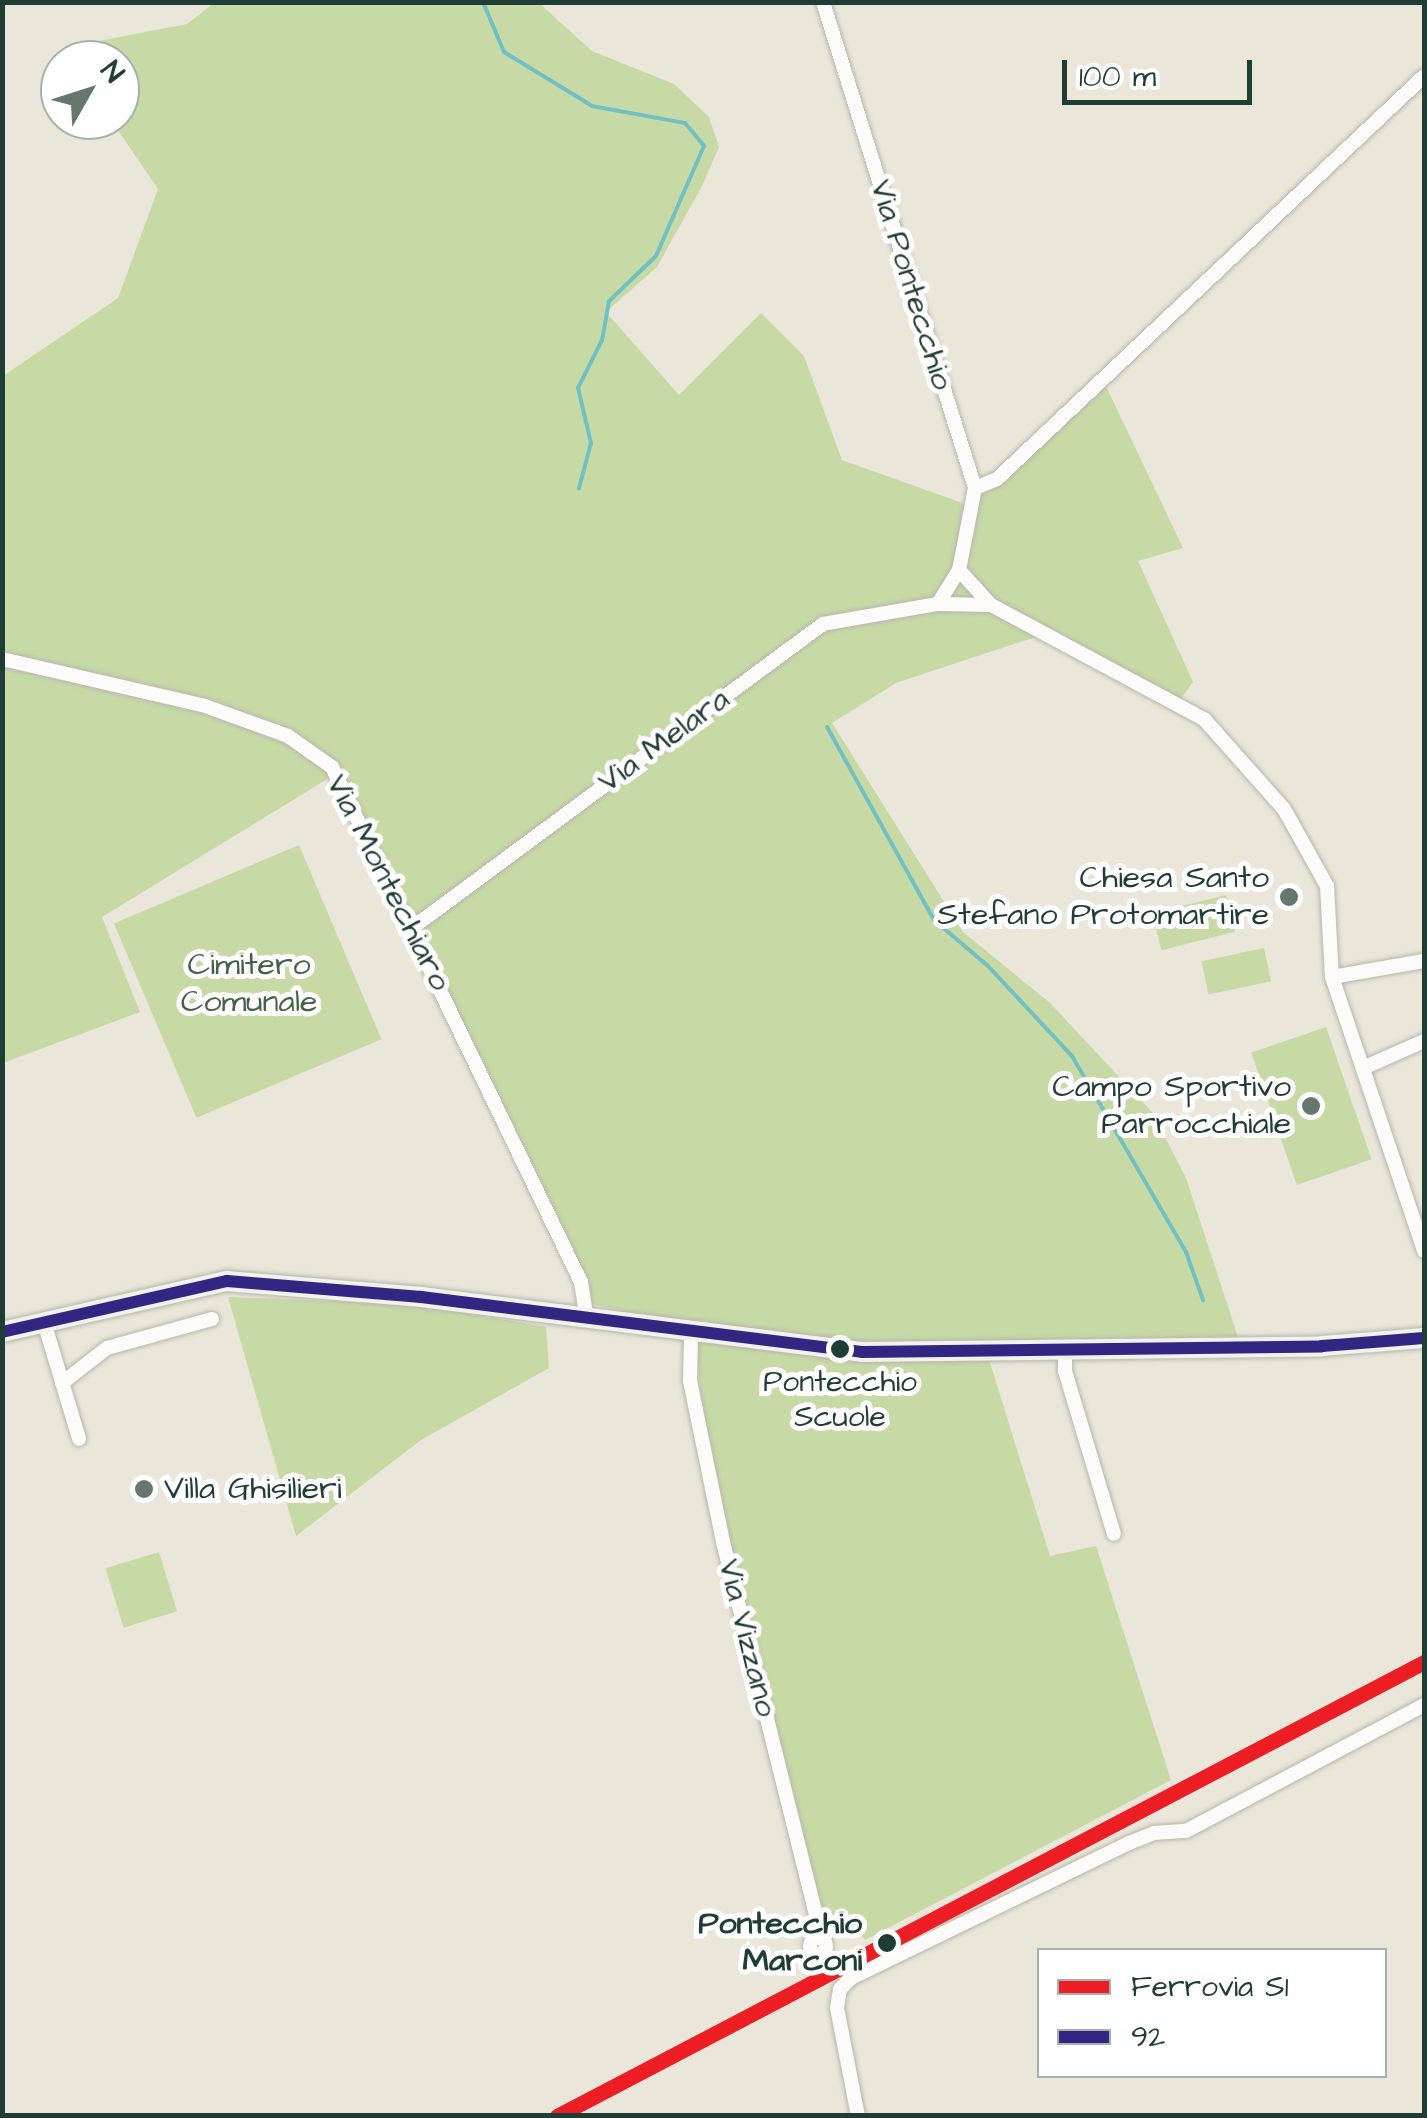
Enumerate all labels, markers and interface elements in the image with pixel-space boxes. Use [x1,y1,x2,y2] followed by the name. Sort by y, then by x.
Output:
[40,40,140,140] north arrow
[1067,40,1257,102] scale bar
[91,53,133,91] text: N
[1079,56,1156,98] text: 100 m
[861,175,961,395] street label: Via Pontecchio
[591,680,737,802] street label: Via Melara
[317,768,459,998] street label: Via Montechiaro
[938,860,1269,935] place label: Chiesa Santo Stefano Protomartire
[1278,886,1300,908] marker: Chiesa Santo Stefano Protomartire
[181,947,317,1022] park label: Cimitero Comunale
[1052,1069,1291,1144] place label: Campo Sportivo Parrocchiale
[1300,1095,1322,1117] marker: Campo Sportivo Parrocchiale
[830,1339,850,1359] marker: Pontecchio Scuole
[763,1364,917,1434] place label: Pontecchio Scuole
[164,1470,342,1508] place label: Villa Ghisilieri
[133,1478,155,1500] marker: Villa Ghisilieri
[709,1555,785,1721] street label: Via Vizzano
[698,1906,862,1981] place label: Pontecchio Marconi
[871,1927,903,1959] marker: Pontecchio Marconi
[1037,1948,1387,2078] legend
[1131,1966,1288,2008] text: Ferrovia S1
[1131,2016,1165,2058] text: 92

